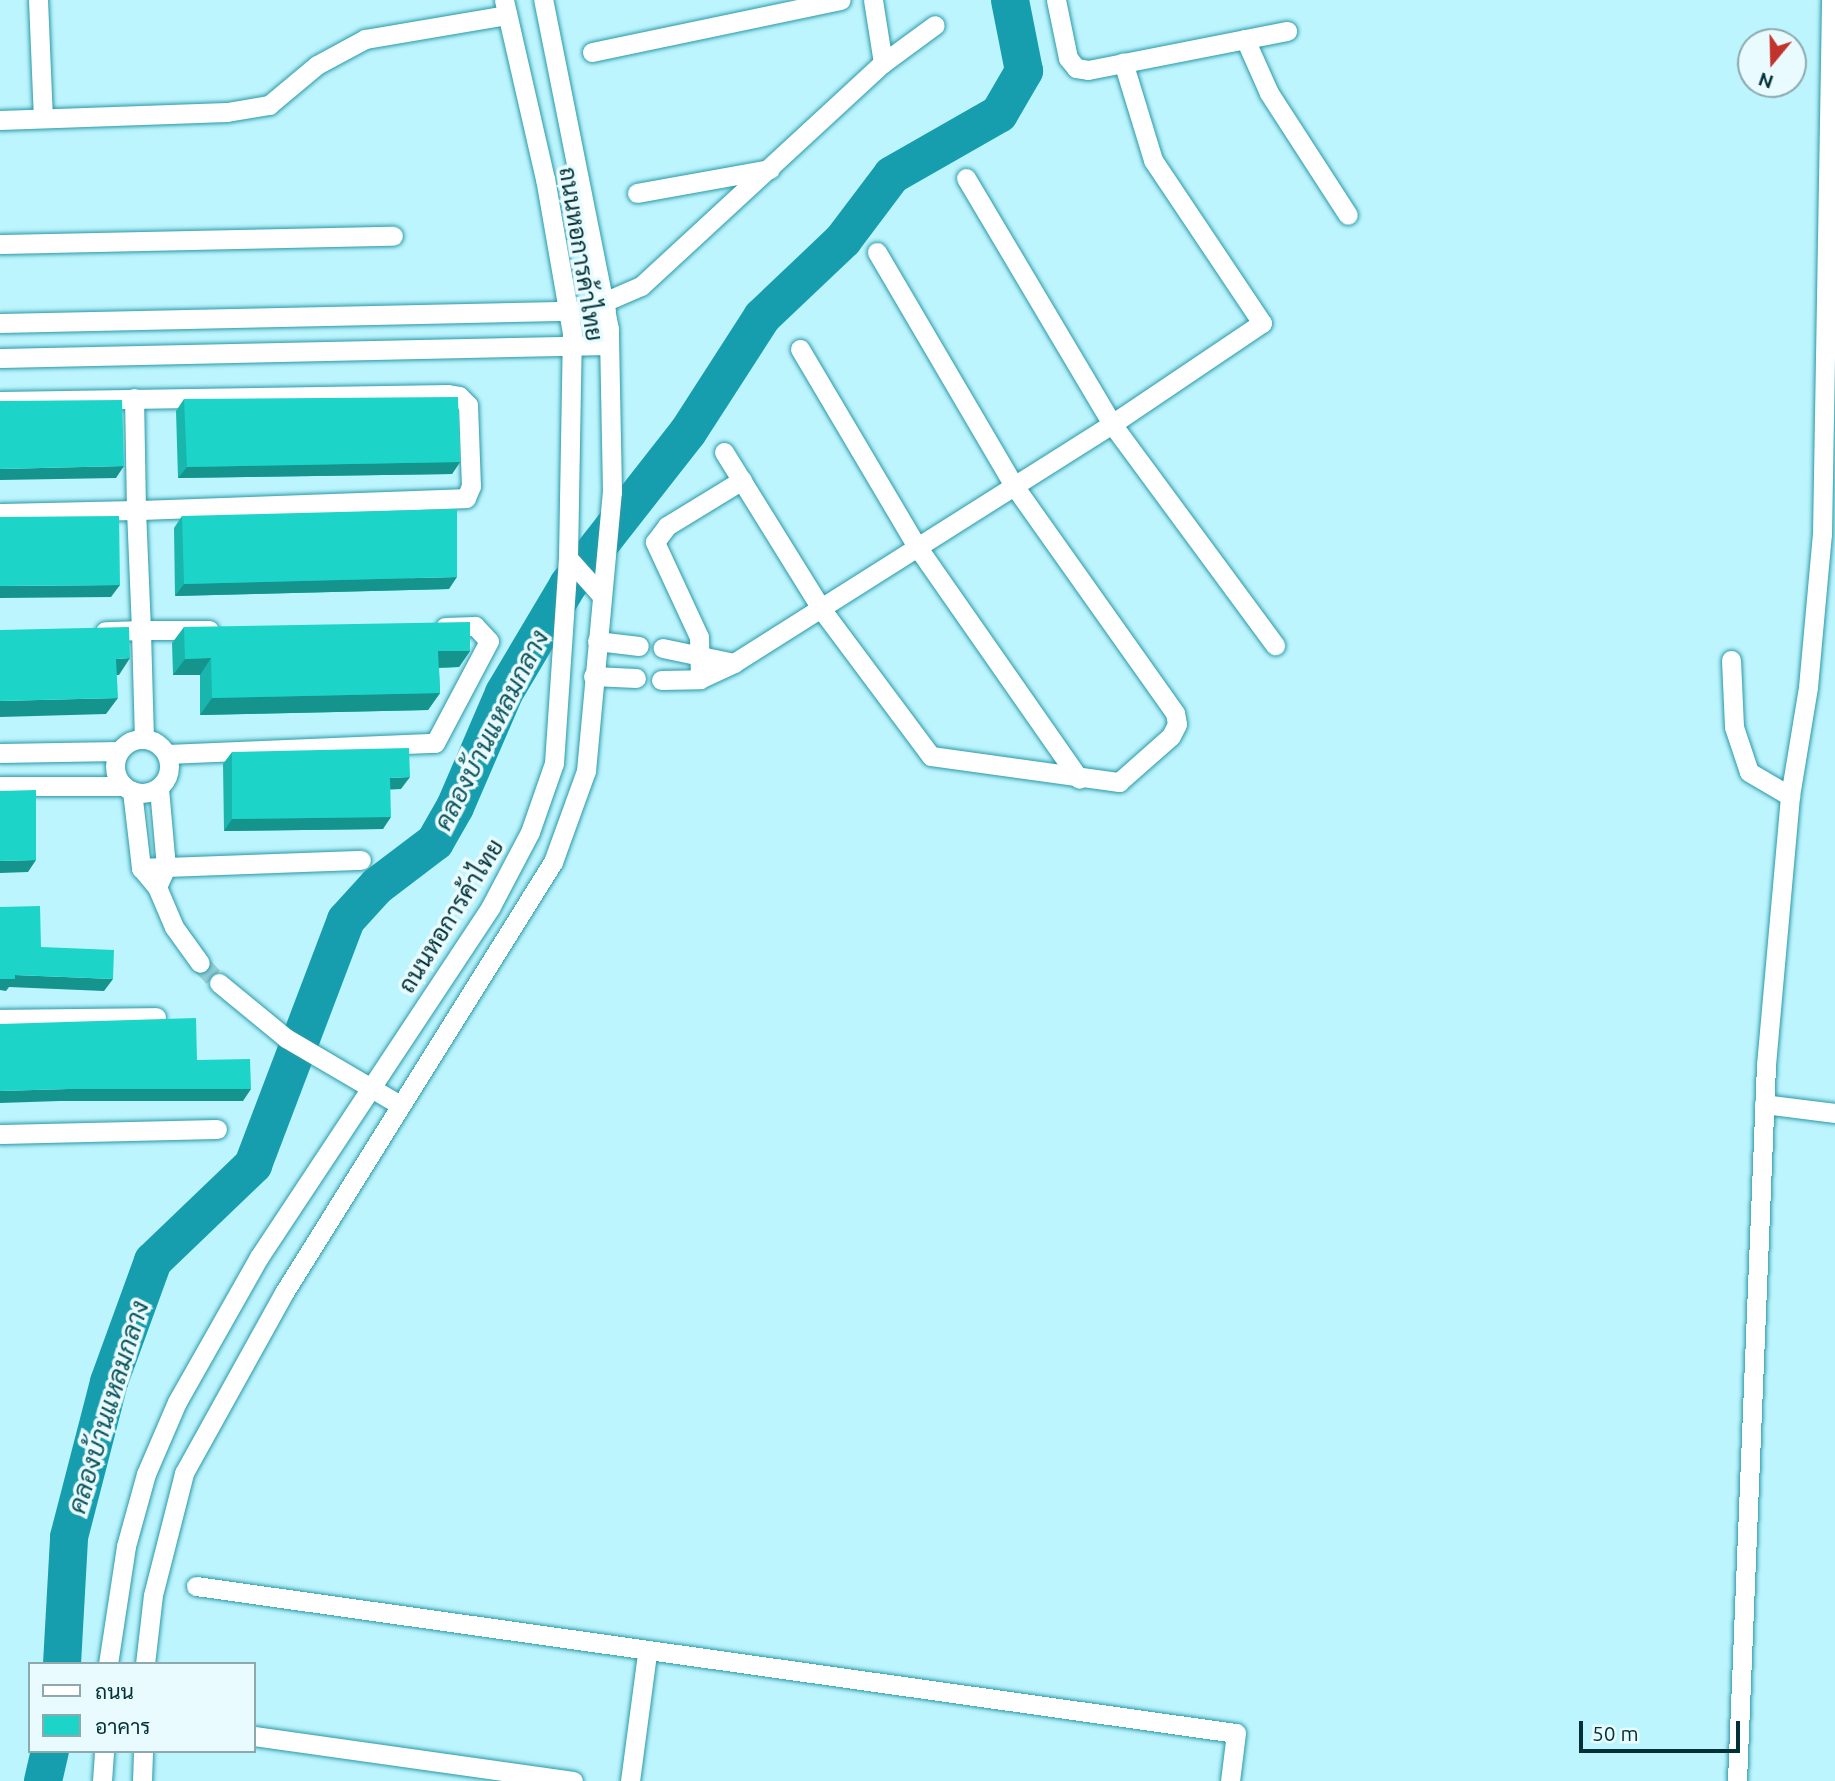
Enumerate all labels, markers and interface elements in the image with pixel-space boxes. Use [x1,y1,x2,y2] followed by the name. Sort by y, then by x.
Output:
[1737,28,1807,98] north arrow
[1756,68,1776,94] text: N
[553,165,609,343] street label: ถนนหอการค้าไทย
[427,625,555,835] water label: คลองบ้านแหลมกลาง
[392,834,510,998] street label: ถนนหอการค้าไทย
[61,1297,155,1517] water label: คลองบ้านแหลมกลาง
[28,1662,256,1753] legend
[95,1679,134,1703] text: ถนน
[1583,1708,1744,1752] scale bar
[95,1714,151,1738] text: อาคาร
[1592,1721,1639,1745] text: 50 m

